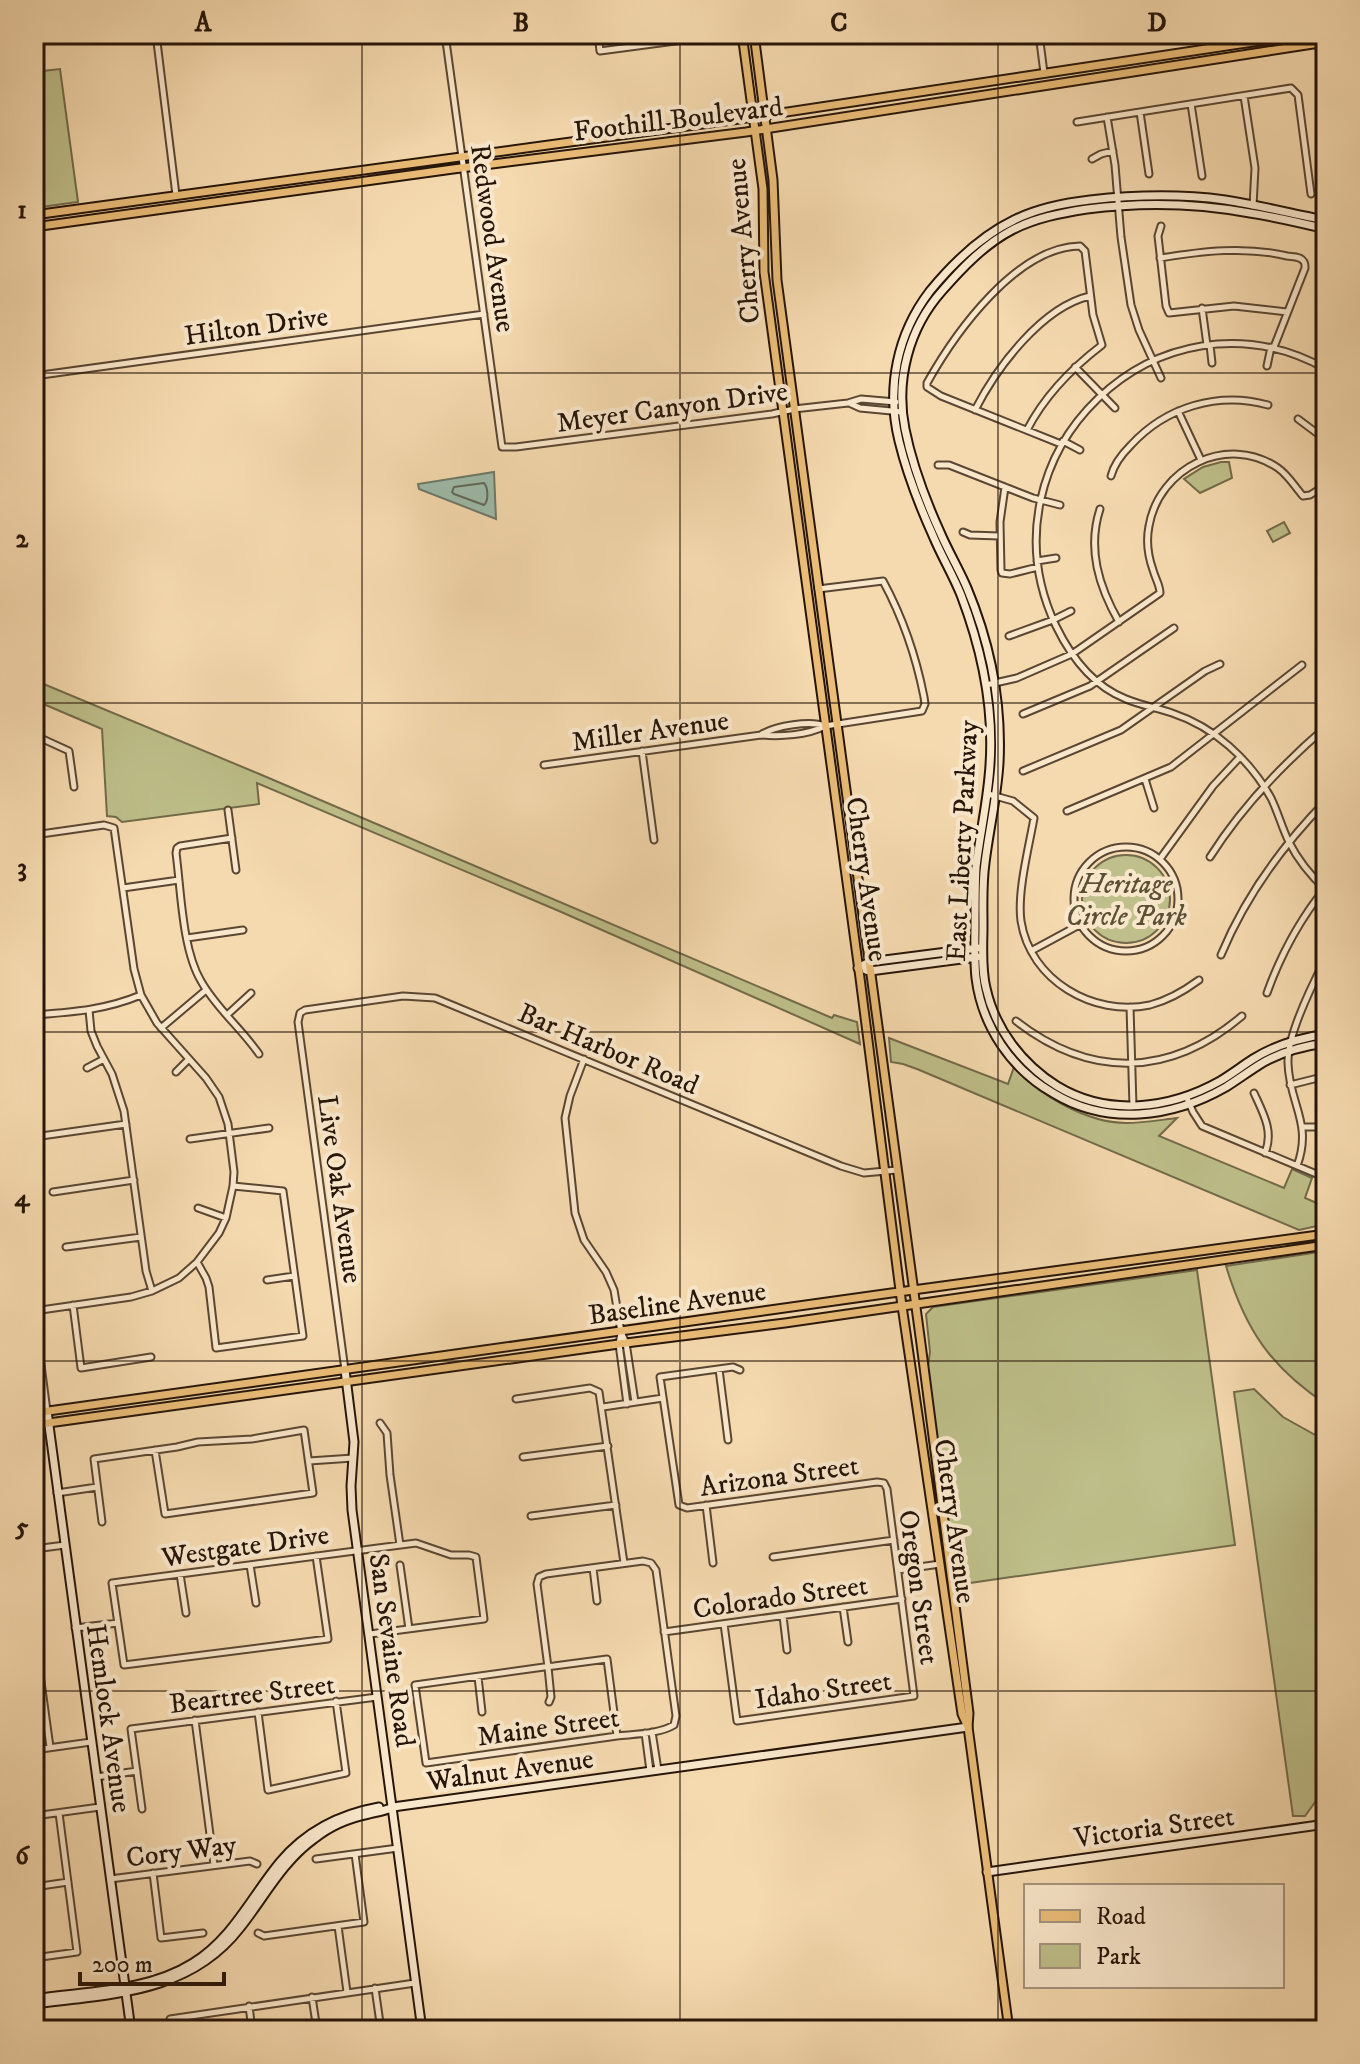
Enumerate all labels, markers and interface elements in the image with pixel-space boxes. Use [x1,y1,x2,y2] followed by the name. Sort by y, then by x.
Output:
[194,7,213,40] text: A
[513,7,529,40] text: B
[830,7,848,40] text: C
[1147,7,1167,40] text: D
[572,89,785,150] street label: Foothill Boulevard
[462,142,523,335] street label: Redwood Avenue
[719,157,768,325] street label: Cherry Avenue
[17,194,27,227] text: 1
[182,299,330,354] street label: Hilton Drive
[554,374,790,441] street label: Meyer Canyon Drive
[16,523,30,556] text: 2
[569,703,731,760] street label: Miller Avenue
[939,719,986,963] street label: East Liberty Parkway
[838,795,895,964] street label: Cherry Avenue
[17,852,27,885] text: 3
[1065,867,1187,934] park label: Heritage Circle Park
[513,996,704,1103] street label: Bar Harbor Road
[309,1093,370,1286] street label: Live Oak Avenue
[15,1182,31,1215] text: 4
[586,1274,768,1333] street label: Baseline Avenue
[926,1437,983,1606] street label: Cherry Avenue
[698,1448,861,1505] street label: Arizona Street
[890,1508,947,1667] street label: Oregon Street
[15,1511,29,1544] text: 5
[158,1517,331,1576] street label: Westgate Drive
[361,1551,422,1749] street label: San Sevaine Road
[691,1568,870,1627] street label: Colorado Street
[78,1622,139,1815] street label: Hemlock Avenue
[753,1664,894,1717] street label: Idaho Street
[167,1667,337,1722] street label: Beartree Street
[475,1700,622,1755] street label: Maine Street
[424,1741,596,1800] street label: Walnut Avenue
[1071,1799,1236,1856] street label: Victoria Street
[124,1827,239,1876] street label: Cory Way
[15,1840,30,1873] text: 6
[1024,1884,1284,1988] legend
[1096,1902,1146,1932] text: Road
[80,1936,224,1986] scale bar
[1096,1942,1141,1972] text: Park
[92,1950,153,1980] text: 200 m

